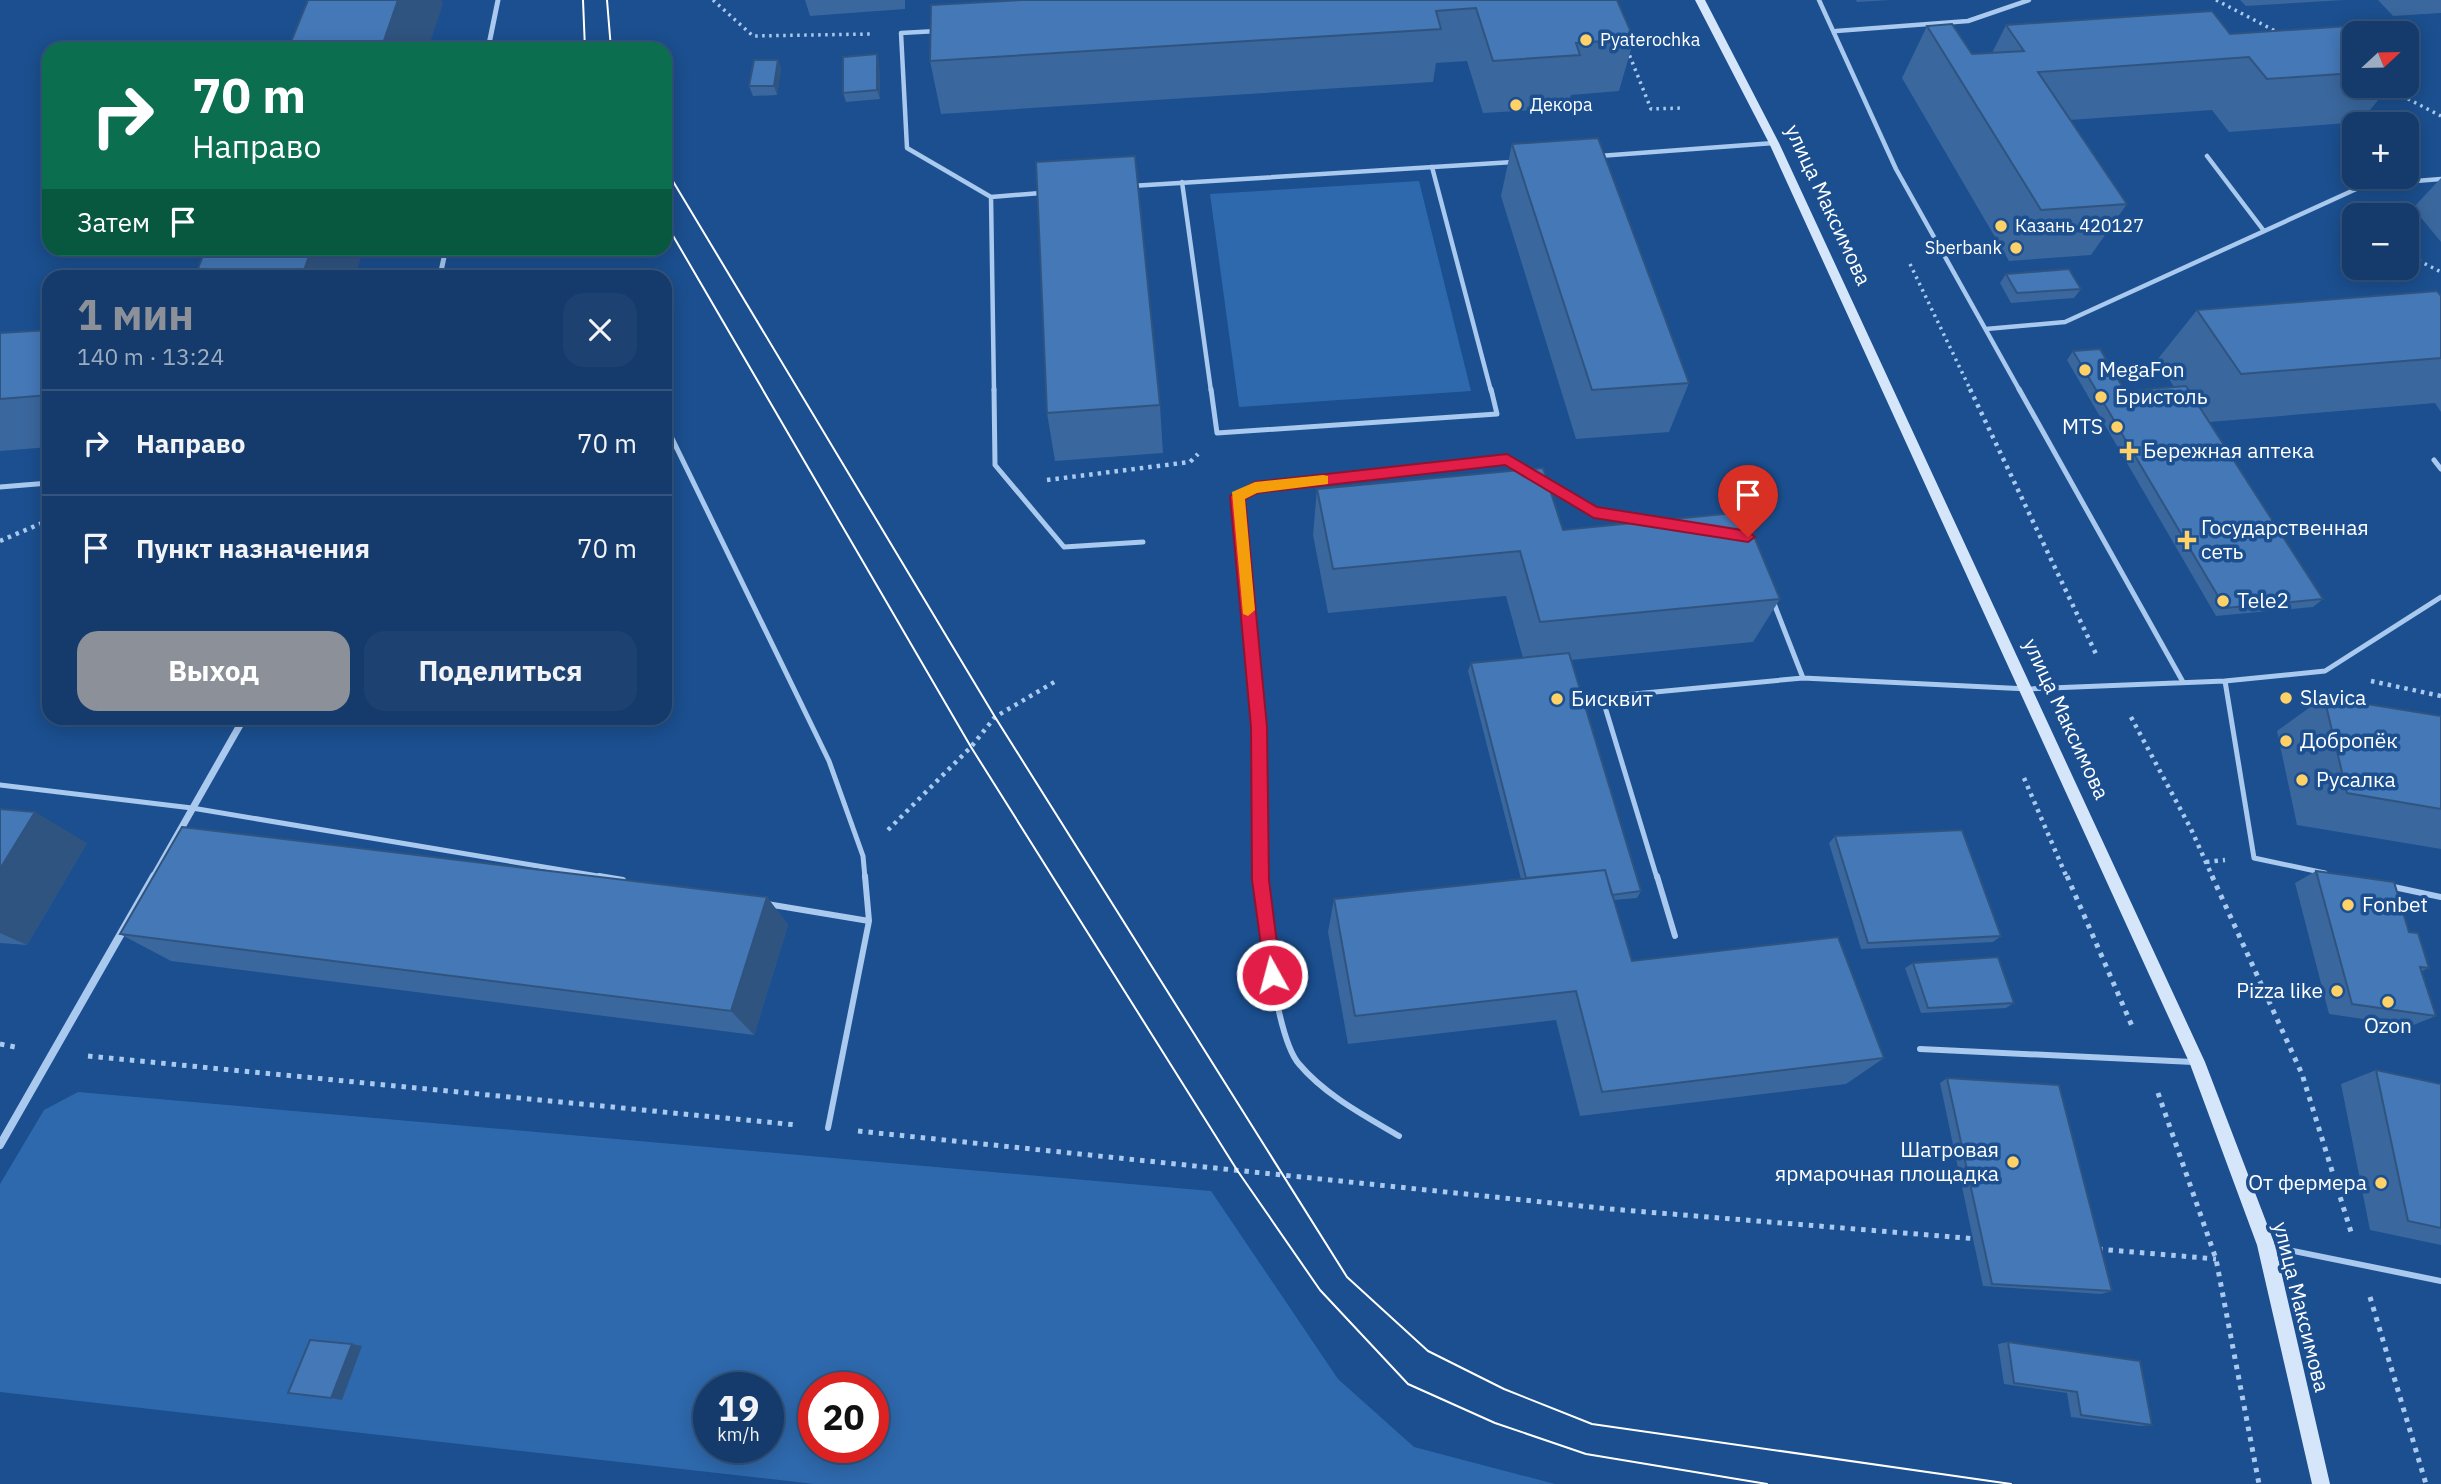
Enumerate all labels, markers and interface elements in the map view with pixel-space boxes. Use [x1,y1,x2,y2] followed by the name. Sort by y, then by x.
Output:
[2342,21,2418,98] north arrow
[2342,21,2419,280] map controls
[1600,28,1701,51] place label: Pyaterochka
[1578,32,1594,48] marker: Pyaterochka
[192,63,306,126] text: 70 m
[77,70,168,161] icon: right
[1530,93,1593,116] place label: Декора
[1508,97,1524,113] marker: Декора
[2342,112,2419,189] button: +
[1779,119,1879,290] street label: улица Максимова
[192,125,321,167] text: Направо
[164,203,202,241] icon: arrive
[2342,203,2419,280] button: −
[77,205,150,239] text: Затем
[2015,214,2144,237] place label: Казань 420127
[1993,218,2009,234] marker: Казань 420127
[1925,236,2003,259] place label: Sberbank
[2008,240,2024,256] marker: Sberbank
[77,287,194,342] text: 1 мин
[563,293,637,367] button: close
[77,341,224,371] text: 140 m · 13:24
[2099,355,2185,383] place label: MegaFon
[2077,362,2093,378] marker: MegaFon
[2115,382,2208,410] place label: Бристоль
[2093,389,2109,405] marker: Бристоль
[2062,412,2103,440] place label: MTS
[2109,419,2125,435] marker: MTS
[77,424,115,462] icon: right
[136,426,245,460] text: Направо
[577,426,637,460] text: 70 m
[2143,436,2314,464] place label: Бережная аптека
[2121,443,2137,459] marker: Бережная аптека
[1718,465,1778,537] pin
[1729,476,1767,514] icon: arrive
[2201,513,2369,565] place label: Государственная сеть
[77,529,115,567] icon: arrive
[136,531,370,565] text: Пункт назначения
[577,531,637,565] text: 70 m
[2179,532,2195,548] marker: Государственная сеть
[2237,586,2289,614] place label: Tele2
[2215,593,2231,609] marker: Tele2
[77,631,350,711] button: Выход
[364,631,637,711] button: Поделиться
[2017,633,2117,804] street label: улица Максимова
[2300,683,2366,711] place label: Slavica
[1571,684,1653,712] place label: Бисквит
[2278,690,2294,706] marker: Slavica
[1549,691,1565,707] marker: Бисквит
[2300,726,2398,754] place label: Добропёк
[2278,733,2294,749] marker: Добропёк
[2316,765,2396,793] place label: Русалка
[2294,772,2310,788] marker: Русалка
[2362,890,2428,918] place label: Fonbet
[2340,897,2356,913] marker: Fonbet
[1235,938,1309,1012] position arrow
[2236,976,2323,1004] place label: Pizza like
[2329,983,2345,999] marker: Pizza like
[2380,994,2396,1010] marker: Ozon
[2364,1011,2412,1039] place label: Ozon
[1775,1135,1999,1187] place label: Шатровая ярмарочная площадка
[2005,1154,2021,1170] marker: Шатровая ярмарочная площадка
[2248,1168,2367,1196] place label: От фермера
[2373,1175,2389,1191] marker: От фермера
[2267,1219,2337,1395] street label: улица Максимова
[798,1372,889,1463] speed limit sign: 20
[717,1385,760,1431] text: 19
[717,1423,760,1446] text: km/h

